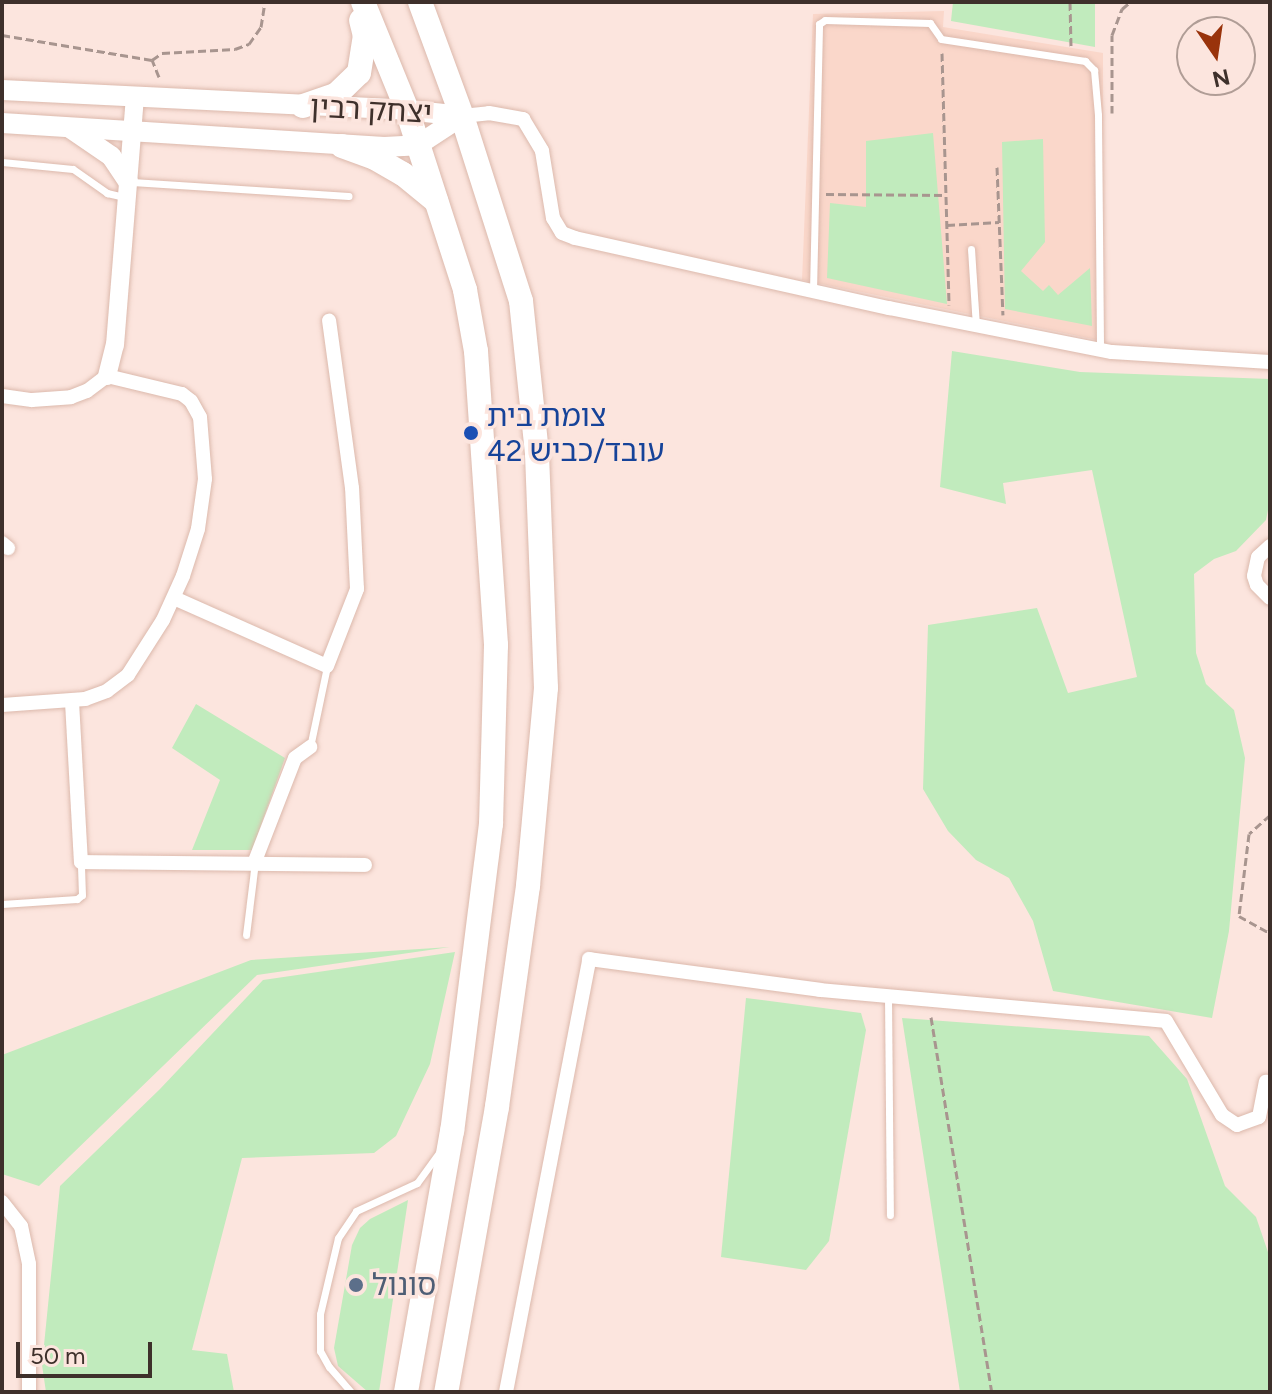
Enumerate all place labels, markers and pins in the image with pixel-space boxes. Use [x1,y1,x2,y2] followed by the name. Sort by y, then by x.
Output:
[487,398,665,468] place label: צומת בית עובד/כביש 42
[462,424,480,442] marker: צומת בית עובד/כביש 42
[372,1267,436,1303] place label: סונול
[347,1276,365,1294] marker: סונול

